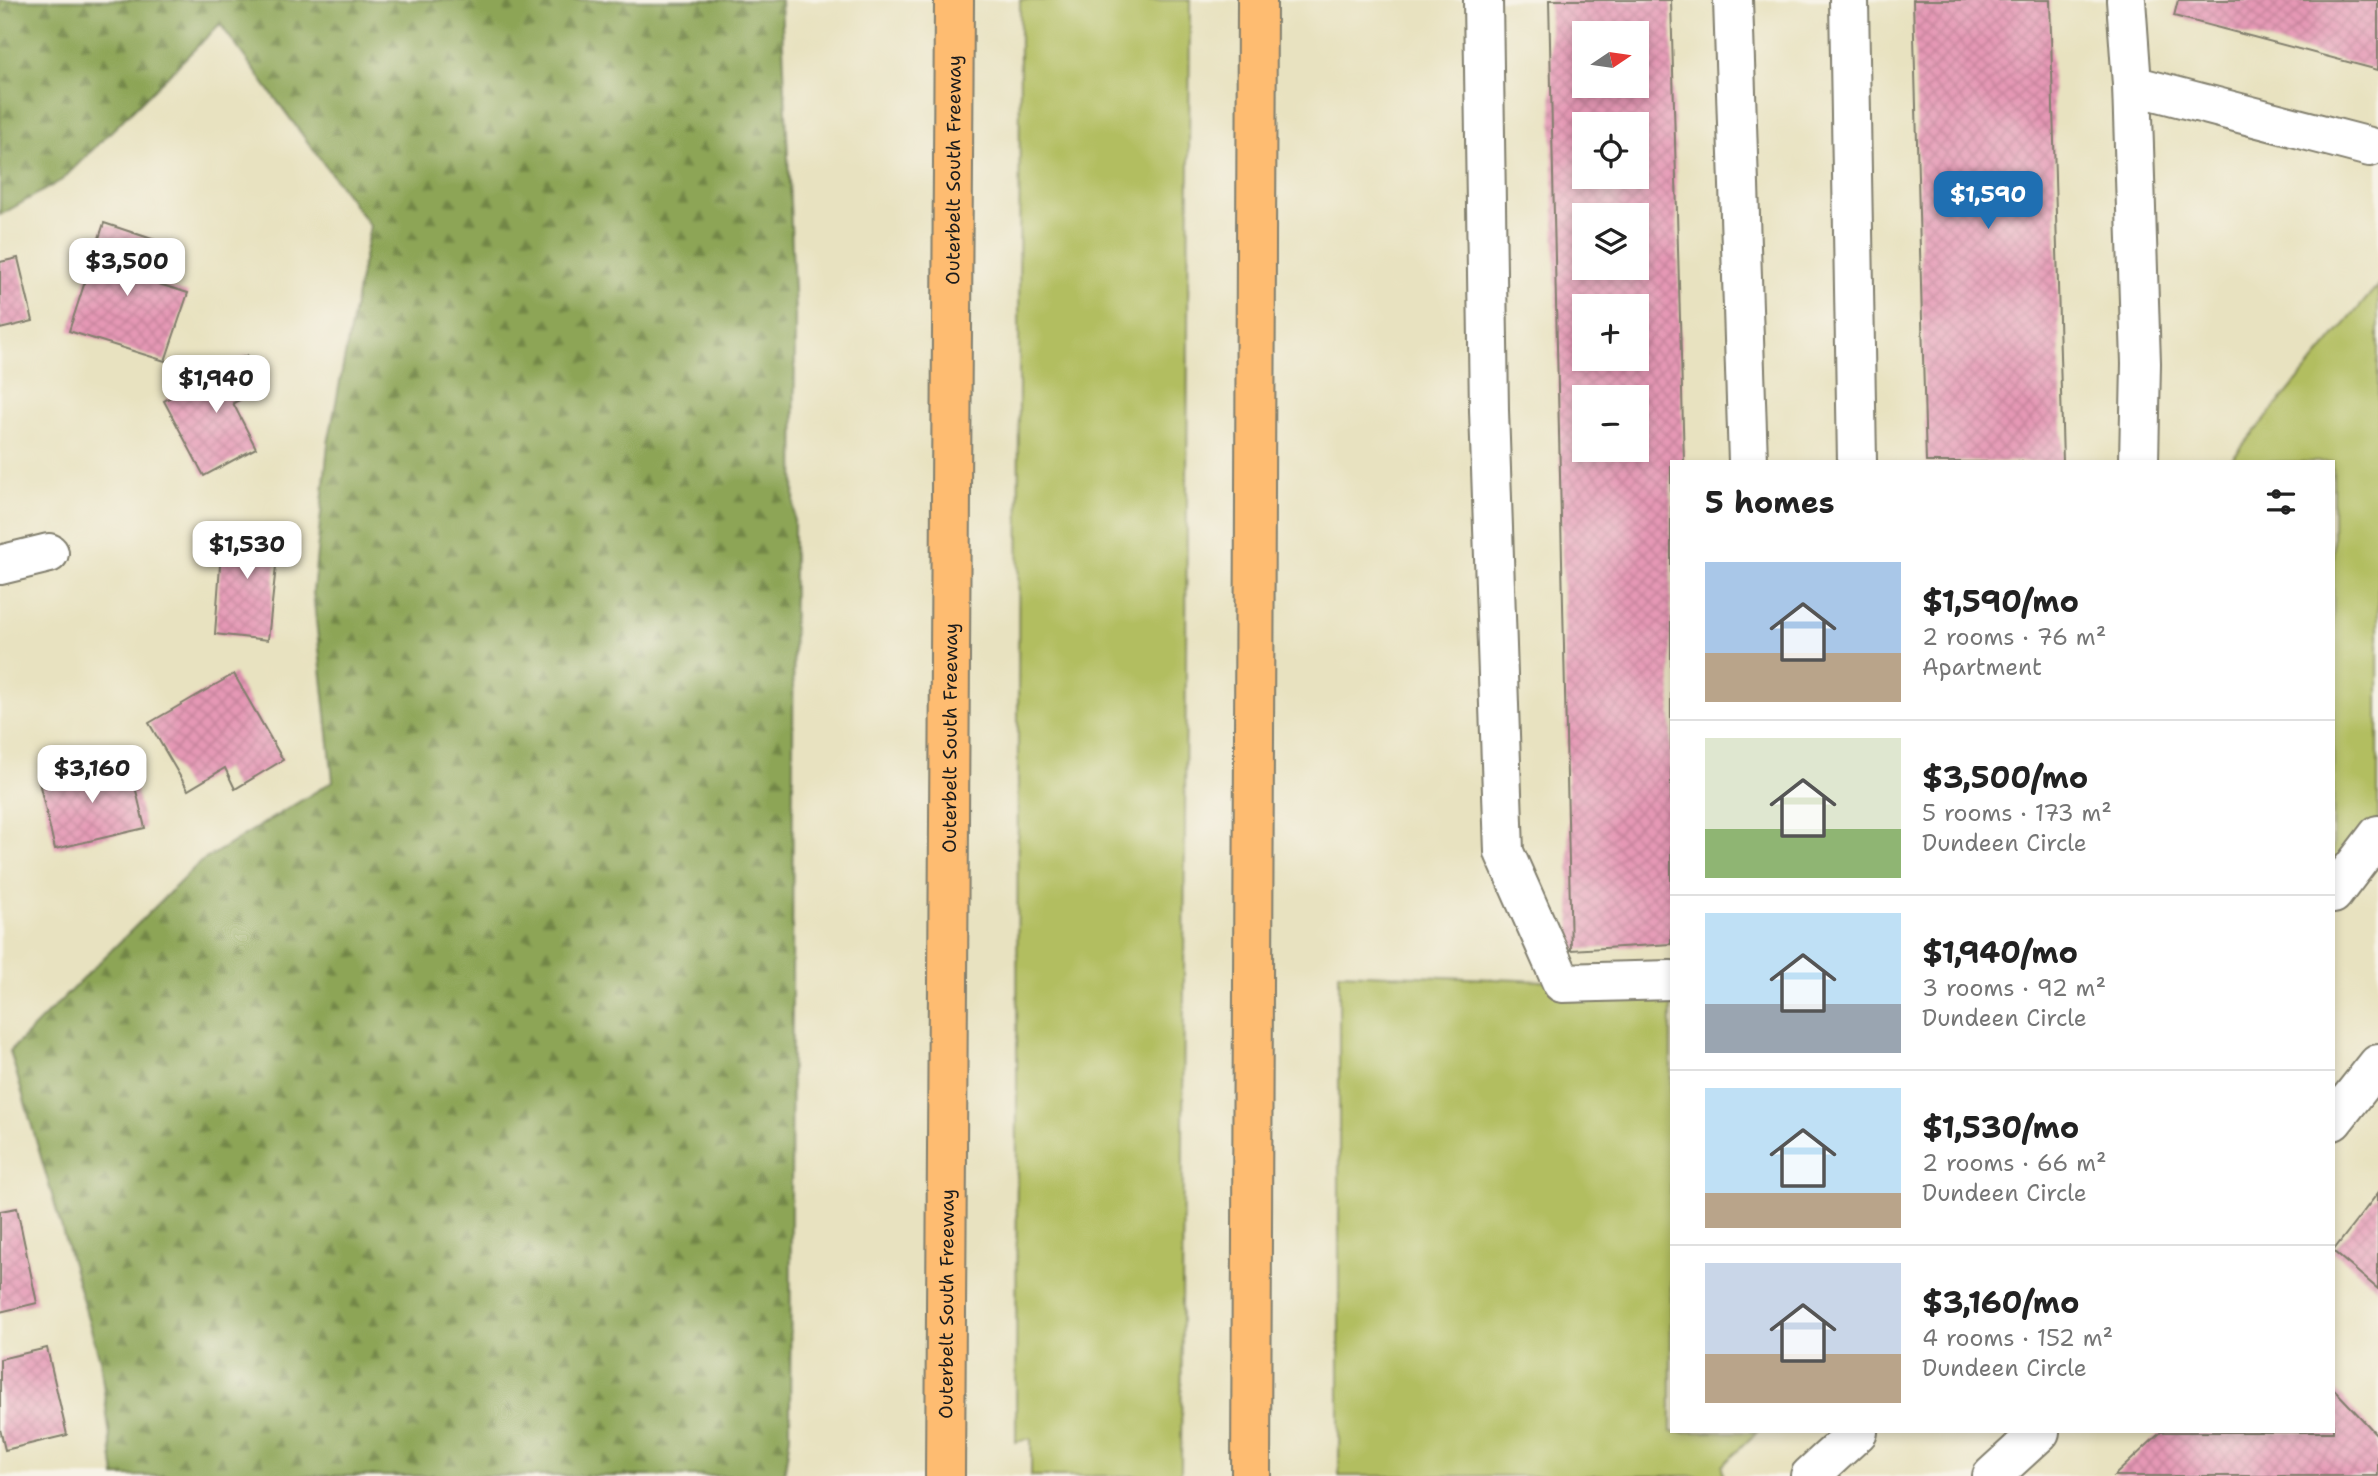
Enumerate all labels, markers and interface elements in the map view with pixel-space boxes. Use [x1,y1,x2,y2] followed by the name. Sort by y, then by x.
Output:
[1572,21,1648,98] north arrow
[1572,21,1649,462] map controls
[940,55,966,285] street label: Outerbelt South Freeway
[1572,112,1649,189] button: locate
[1931,172,2045,231] pin: $1,590
[1950,179,2026,209] text: $1,590
[1572,203,1649,280] button: layers
[70,238,184,298] pin: $3,500
[85,246,169,276] text: $3,500
[1572,294,1649,371] button: +
[159,356,273,415] pin: $1,940
[178,363,254,393] text: $1,940
[1572,385,1649,462] button: −
[1705,482,1835,523] text: 5 homes
[2262,483,2300,521] icon: filters
[190,522,304,581] pin: $1,530
[209,529,285,559] text: $1,530
[1922,581,2079,622] text: $1,590/mo
[1761,590,1845,674] icon: home
[1922,622,2106,652] text: 2 rooms · 76 m²
[936,623,963,853] street label: Outerbelt South Freeway
[1922,652,2042,682] text: Apartment
[35,746,149,805] pin: $3,160
[53,753,131,783] text: $3,160
[1922,757,2088,798] text: $3,500/mo
[1761,766,1845,850] icon: home
[1922,798,2112,828] text: 5 rooms · 173 m²
[1922,828,2087,858] text: Dundeen Circle
[1922,932,2078,973] text: $1,940/mo
[1761,941,1845,1025] icon: home
[1922,973,2106,1003] text: 3 rooms · 92 m²
[1922,1003,2087,1033] text: Dundeen Circle
[1922,1107,2079,1148] text: $1,530/mo
[1761,1116,1845,1200] icon: home
[1922,1148,2107,1178] text: 2 rooms · 66 m²
[1922,1178,2087,1208] text: Dundeen Circle
[933,1189,959,1419] street label: Outerbelt South Freeway
[1922,1282,2080,1323] text: $3,160/mo
[1761,1291,1845,1375] icon: home
[1922,1323,2113,1353] text: 4 rooms · 152 m²
[1922,1353,2087,1383] text: Dundeen Circle

